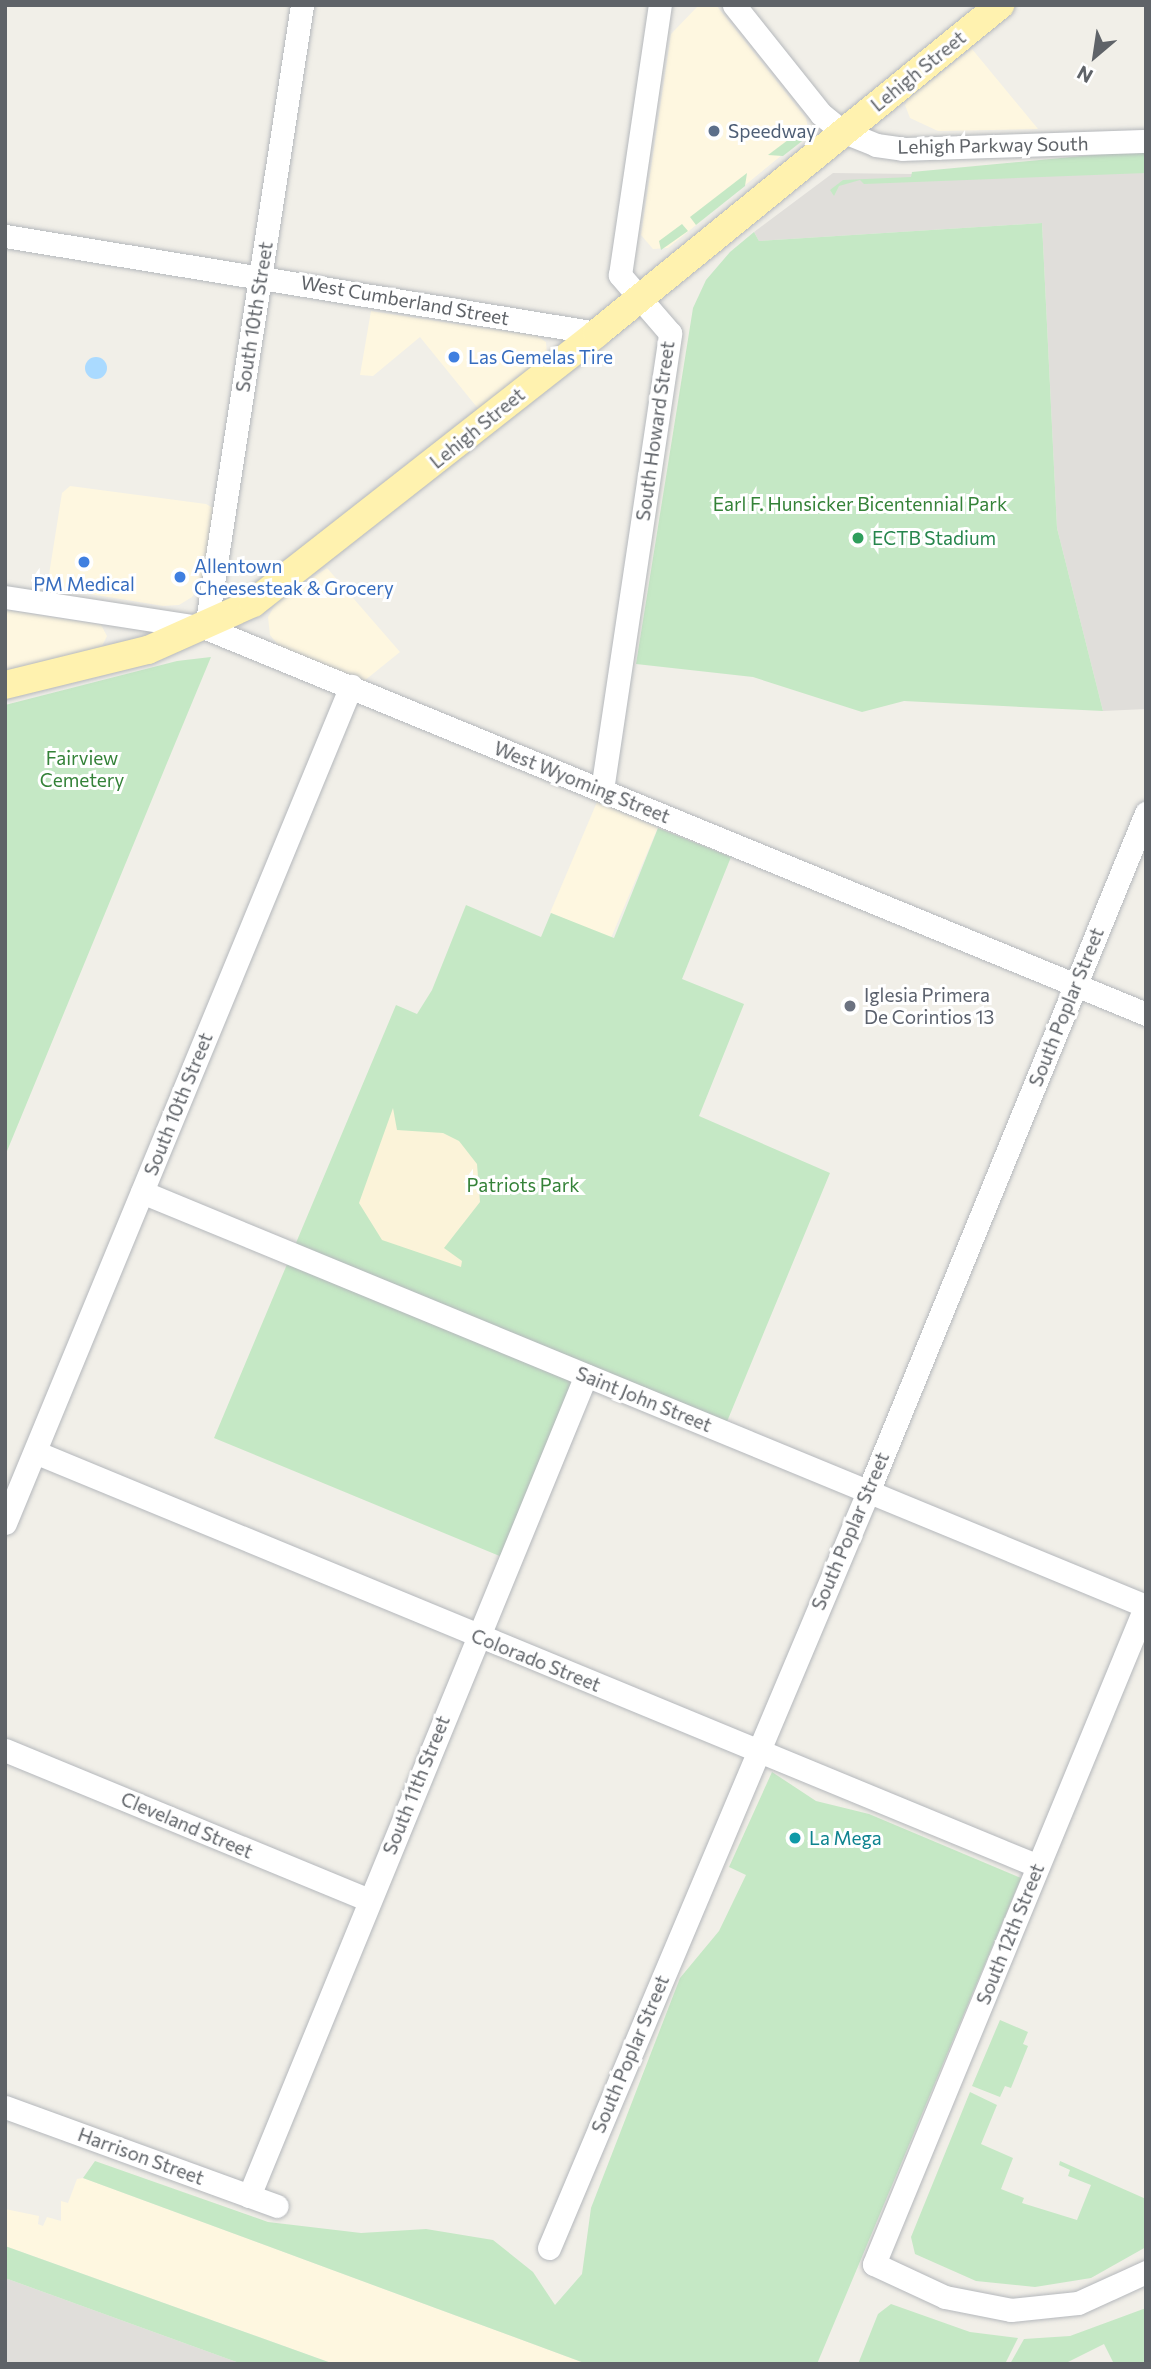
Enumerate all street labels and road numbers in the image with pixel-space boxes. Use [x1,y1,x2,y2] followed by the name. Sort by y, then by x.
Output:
[866,26,970,116] street label: Lehigh Street
[897,132,1089,158] street label: Lehigh Parkway South
[231,240,277,394] street label: South 10th Street
[299,270,511,330] street label: West Cumberland Street
[631,340,679,522] street label: South Howard Street
[425,383,529,473] street label: Lehigh Street
[491,736,673,828] street label: West Wyoming Street
[1024,924,1108,1090] street label: South Poplar Street
[139,1029,217,1179] street label: South 10th Street
[573,1361,715,1437] street label: Saint John Street
[806,1449,894,1613] street label: South Poplar Street
[468,1624,604,1696] street label: Colorado Street
[378,1712,454,1858] street label: South 11th Street
[118,1787,256,1863] street label: Cleveland Street
[971,1860,1049,2008] street label: South 12th Street
[586,1972,674,2136] street label: South Poplar Street
[75,2123,207,2189] street label: Harrison Street

